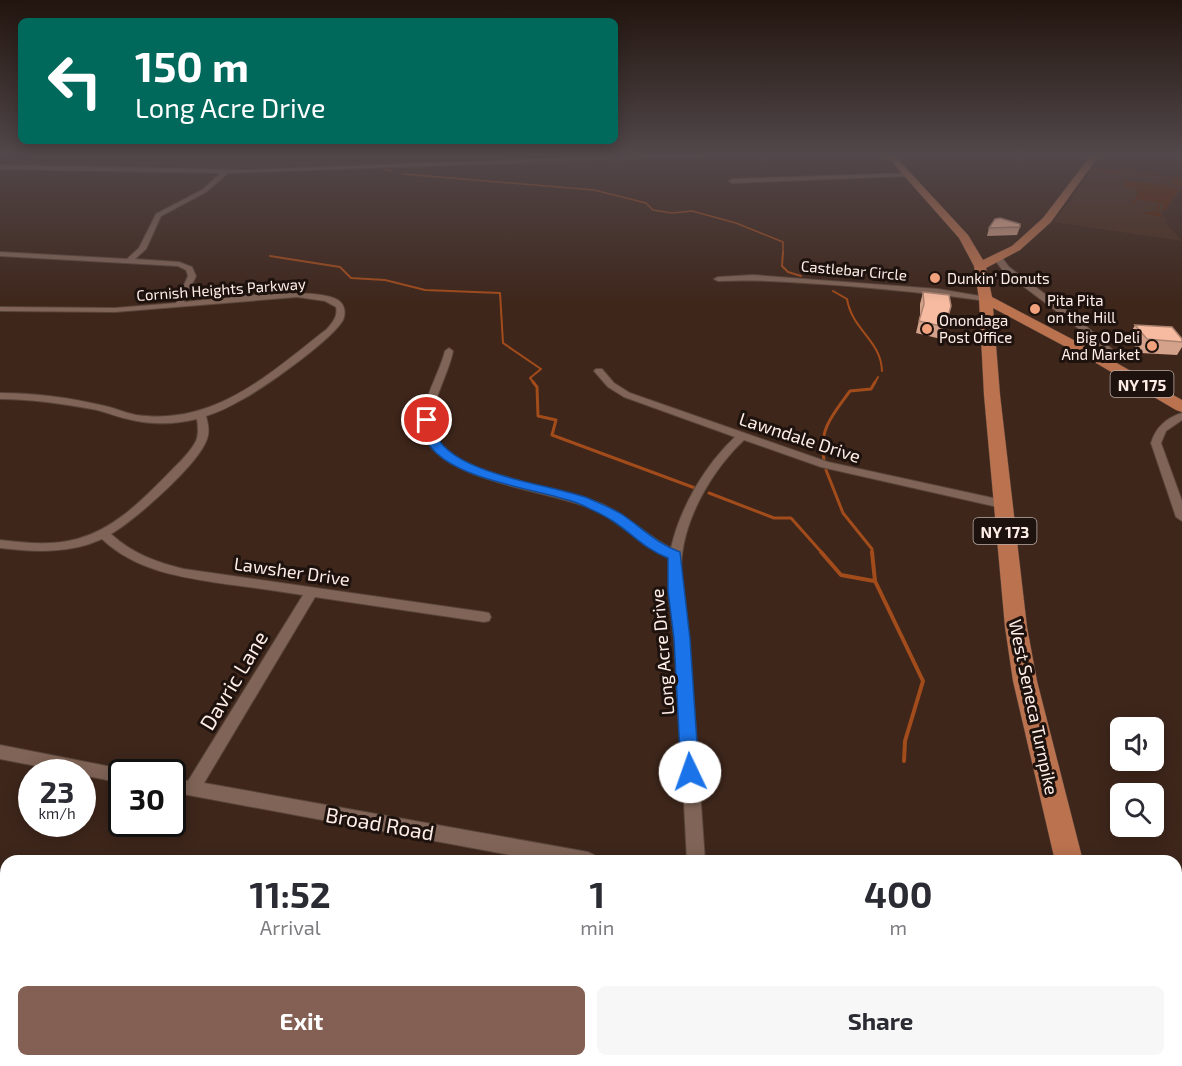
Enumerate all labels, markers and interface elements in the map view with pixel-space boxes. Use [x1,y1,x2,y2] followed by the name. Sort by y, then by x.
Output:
[135,40,249,90] text: 150 m
[36,42,114,120] icon: left
[135,91,325,123] text: Long Acre Drive
[800,256,908,284] street label: Castlebar Circle
[947,269,1050,287] place label: Dunkin' Donuts
[928,271,942,285] marker: Dunkin' Donuts
[136,274,306,304] street label: Cornish Heights Parkway
[1047,291,1116,326] place label: Pita Pita on the Hill
[1028,302,1042,316] marker: Pita Pita on the Hill
[939,311,1012,346] place label: Onondaga Post Office
[920,322,934,336] marker: Onondaga Post Office
[1061,328,1140,363] place label: Big O Deli And Market
[1145,339,1159,353] marker: Big O Deli And Market
[1110,371,1174,397] road number: NY 175
[401,394,452,445] pin
[410,403,443,436] icon: arrive
[736,407,864,467] street label: Lawndale Drive
[974,518,1036,544] road number: NY 173
[233,552,351,590] street label: Lawsher Drive
[646,588,678,716] street label: Long Acre Drive
[1005,617,1063,797] street label: West Seneca Turnpike
[194,626,272,734] street label: Davric Lane
[1110,717,1164,837] map controls
[1110,717,1164,771] button: sound
[658,740,722,804] position arrow
[108,759,186,837] speed limit sign: 30
[40,773,74,809] text: 23
[1110,783,1164,837] button: search
[324,801,436,845] street label: Broad Road
[38,804,76,822] text: km/h
[250,872,331,915] text: 11:52
[590,872,605,915] text: 1
[864,872,932,915] text: 400
[260,915,321,939] text: Arrival
[580,915,614,939] text: min
[889,915,907,939] text: m
[18,986,585,1055] button: Exit
[597,986,1164,1055] button: Share

